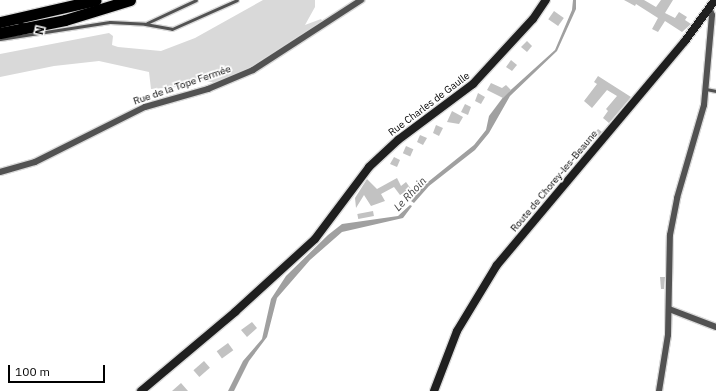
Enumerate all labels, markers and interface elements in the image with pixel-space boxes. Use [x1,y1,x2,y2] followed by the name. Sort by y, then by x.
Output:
[8,8,48,48] north arrow
[32,25,47,36] text: N
[132,63,232,107] street label: Rue de la Tope Fermée
[386,69,472,139] street label: Rue Charles de Gaulle
[508,128,600,234] street label: Route de Chorey-les-Beaune
[391,174,429,214] water label: Le Rhoin
[10,357,107,383] scale bar
[15,364,50,379] text: 100 m

